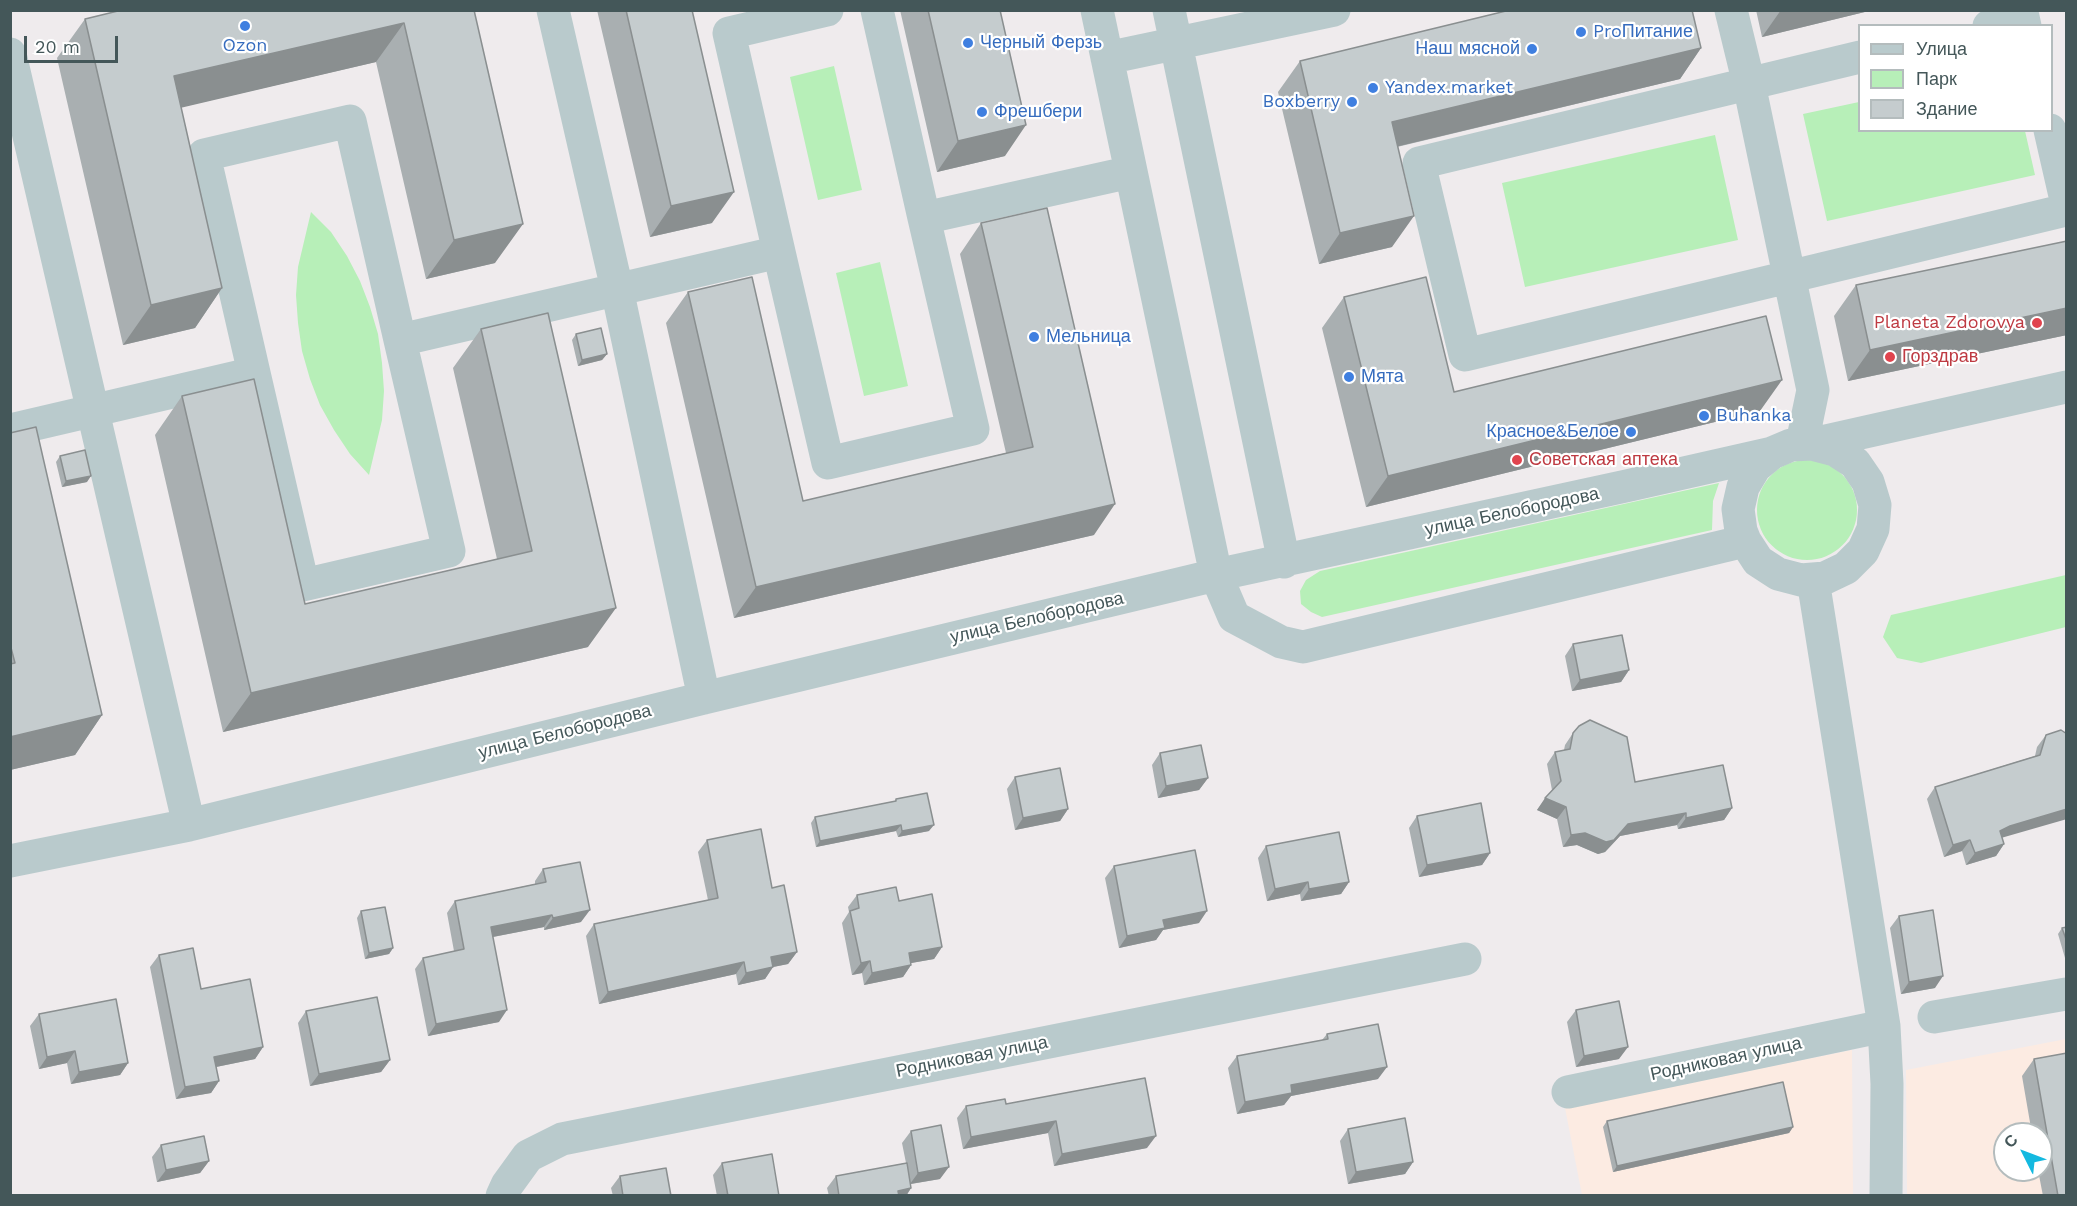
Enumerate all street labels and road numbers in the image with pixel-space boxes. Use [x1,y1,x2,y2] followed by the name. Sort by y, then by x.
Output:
[1423,483,1601,541] street label: улица Белобородова
[948,588,1126,648] street label: улица Белобородова
[476,700,654,764] street label: улица Белобородова
[894,1032,1050,1082] street label: Родниковая улица
[1648,1032,1804,1086] street label: Родниковая улица

